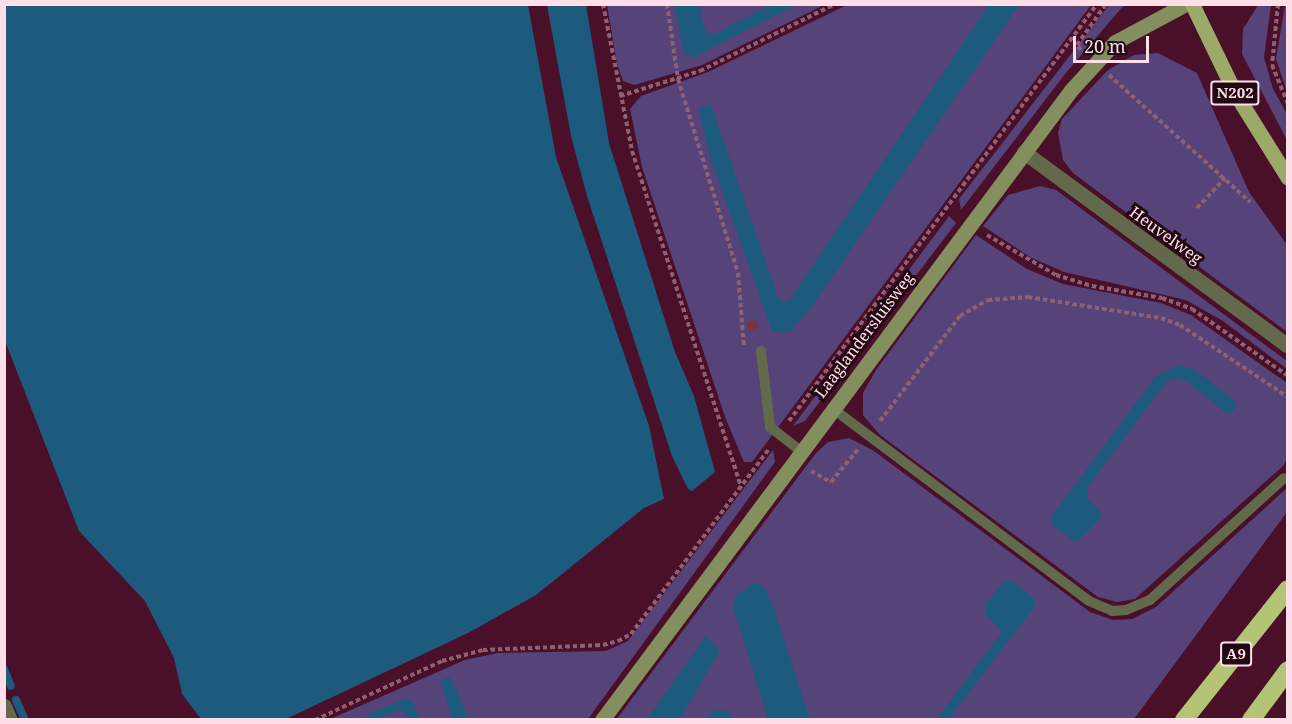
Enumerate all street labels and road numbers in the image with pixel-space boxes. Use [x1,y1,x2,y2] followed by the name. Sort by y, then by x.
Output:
[1210,81,1260,105] road number: N202
[1126,202,1206,268] street label: Heuvelweg
[810,268,918,402] street label: Laaglandersluisweg
[1220,642,1252,666] road number: A9

